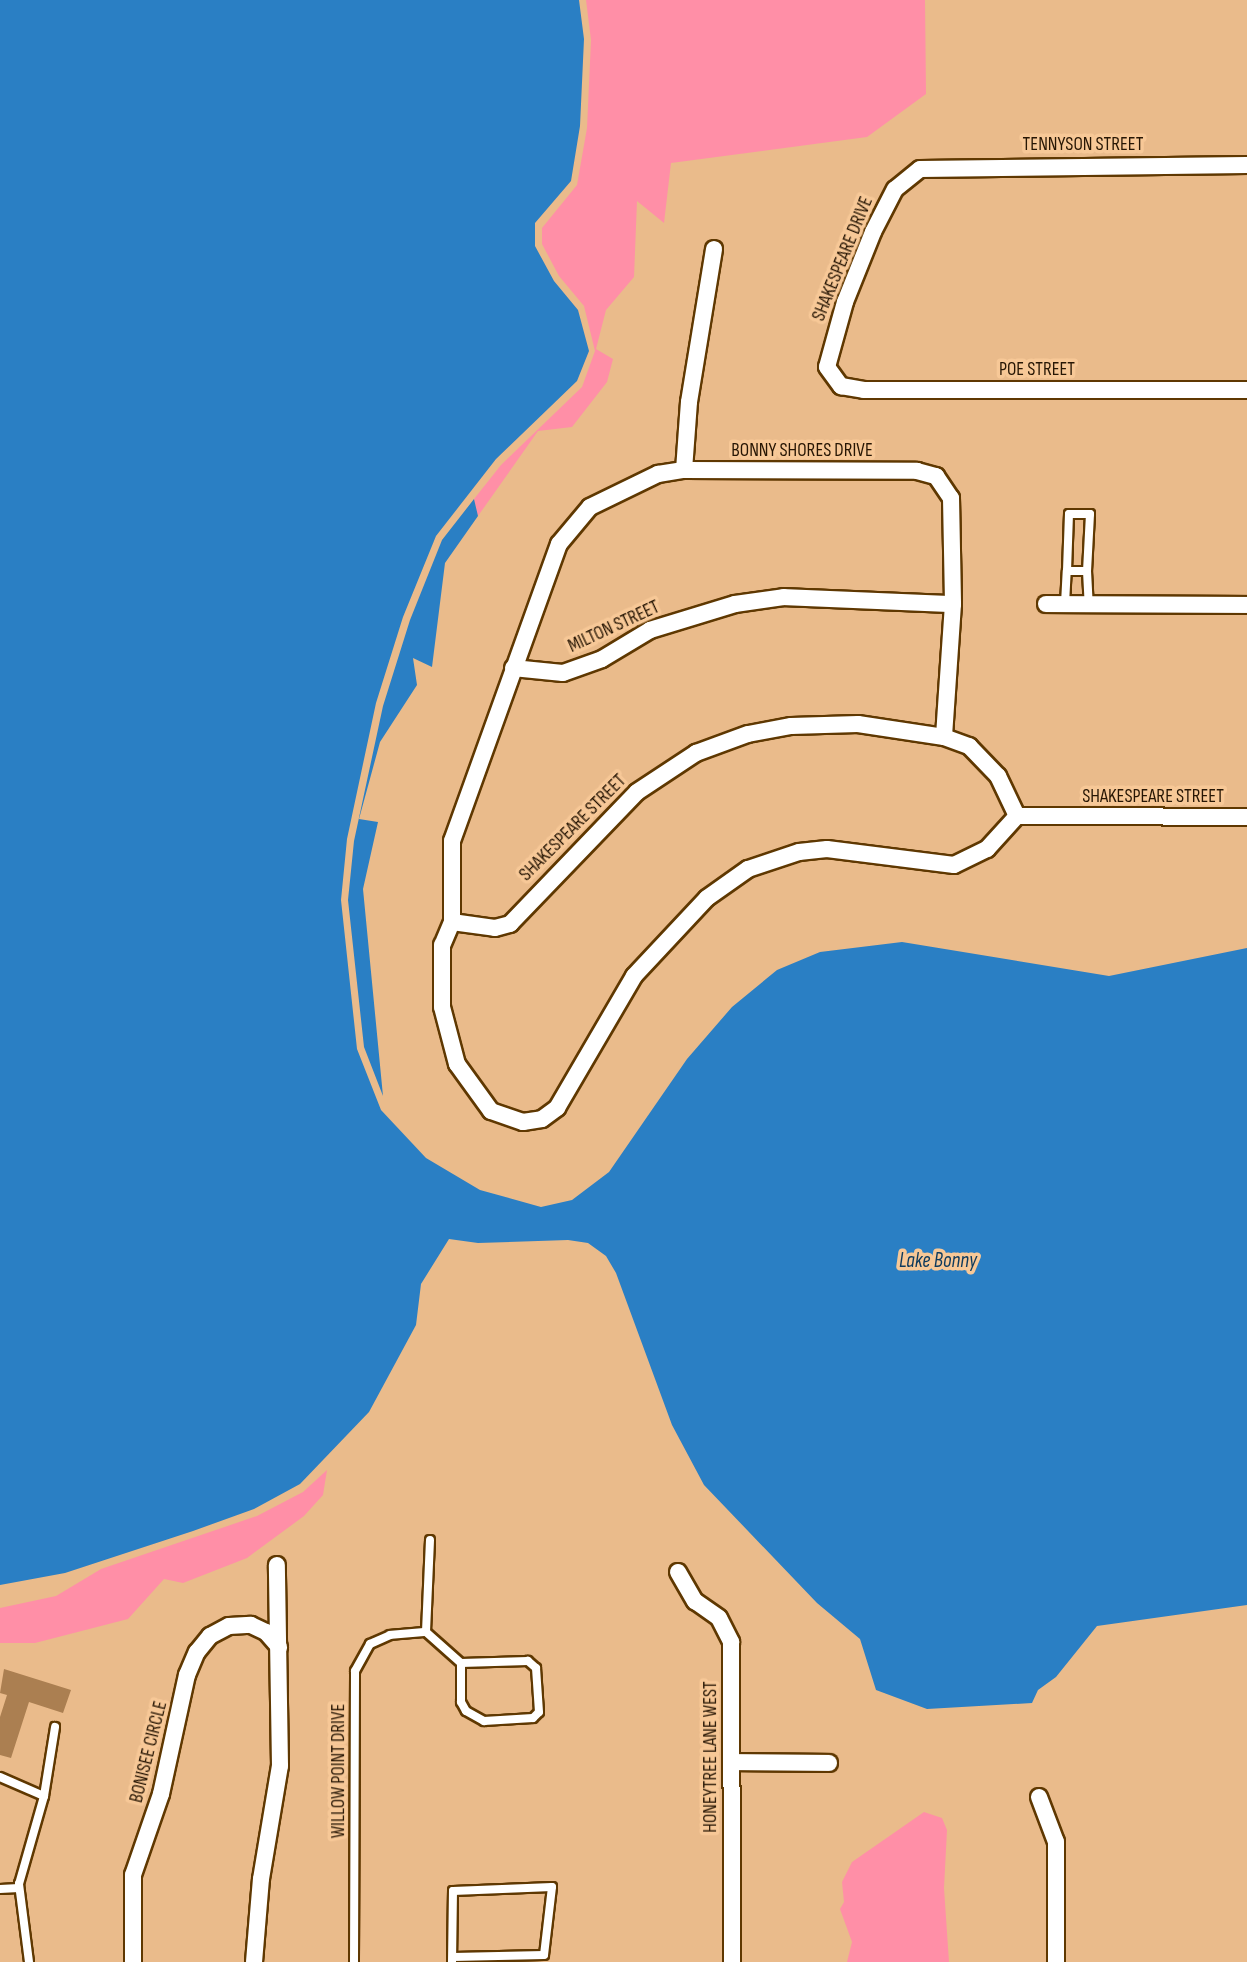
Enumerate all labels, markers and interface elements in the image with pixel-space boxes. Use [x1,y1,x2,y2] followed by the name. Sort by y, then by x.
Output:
[1023,134,1143,156] street label: TENNYSON STREET
[808,193,878,325] street label: SHAKESPEARE DRIVE
[999,359,1075,381] street label: POE STREET
[731,440,873,462] street label: BONNY SHORES DRIVE
[565,596,663,658] street label: MILTON STREET
[515,770,631,886] street label: SHAKESPEARE STREET
[1082,786,1224,808] street label: SHAKESPEARE STREET
[899,1248,977,1274] water label: Lake Bonny
[700,1681,722,1833] street label: HONEYTREE LANE WEST
[125,1699,173,1805] street label: BONISEE CIRCLE
[328,1704,350,1838] street label: WILLOW POINT DRIVE

